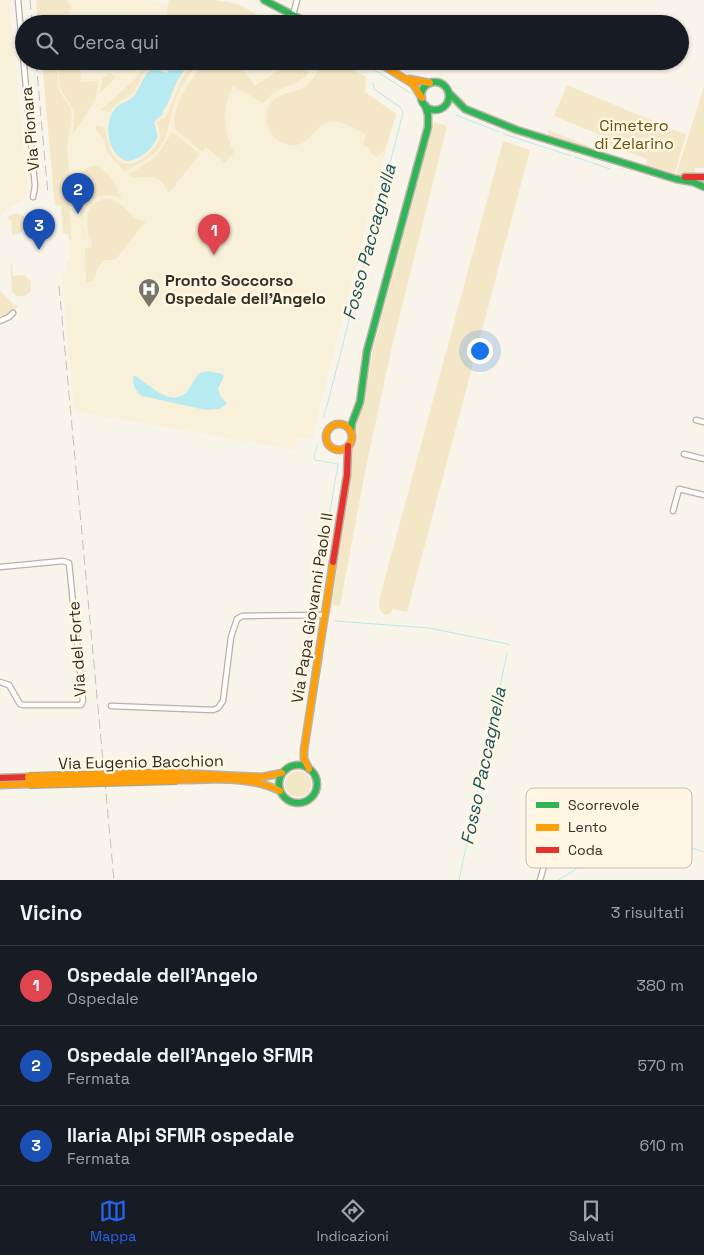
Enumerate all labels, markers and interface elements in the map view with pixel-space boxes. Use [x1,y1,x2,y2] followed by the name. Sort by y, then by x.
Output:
[15,15,689,70] search box
[33,29,61,57] icon: search
[73,30,159,55] text: Cerca qui
[16,86,44,172] street label: Via Pionara
[594,115,674,154] park label: Cimetero di Zelarino
[337,161,401,322] water label: Fosso Paccagnella
[62,173,94,214] pin: 2
[23,209,55,250] pin: 3
[198,214,230,255] pin: 1
[165,270,326,309] place label: Pronto Soccorso Ospedale dell'Angelo
[137,277,161,308] hospital icon: Pronto Soccorso Ospedale dell'Angelo
[467,338,493,364] your location
[287,511,337,705] street label: Via Papa Giovanni Paolo II
[63,600,91,698] street label: Via del Forte
[455,685,511,847] water label: Fosso Paccagnella
[58,750,224,774] street label: Via Eugenio Bacchion
[526,788,692,868] legend
[568,796,640,814] text: Scorrevole
[568,818,607,836] text: Lento
[568,841,603,859] text: Coda
[20,899,82,926] text: Vicino
[611,902,684,923] text: 3 risultati
[67,963,258,988] text: Ospedale dell'Angelo
[32,975,40,996] text: 1
[636,975,684,996] text: 380 m
[67,988,139,1009] text: Ospedale
[67,1043,313,1068] text: Ospedale dell'Angelo SFMR
[31,1055,41,1076] text: 2
[638,1055,684,1076] text: 570 m
[67,1068,130,1089] text: Fermata
[67,1123,294,1148] text: Ilaria Alpi SFMR ospedale
[31,1135,41,1156] text: 3
[639,1135,684,1156] text: 610 m
[67,1148,130,1169] text: Fermata
[90,1197,136,1245] tab: Mappa
[317,1197,389,1245] tab: Indicazioni
[569,1197,614,1245] tab: Salvati

